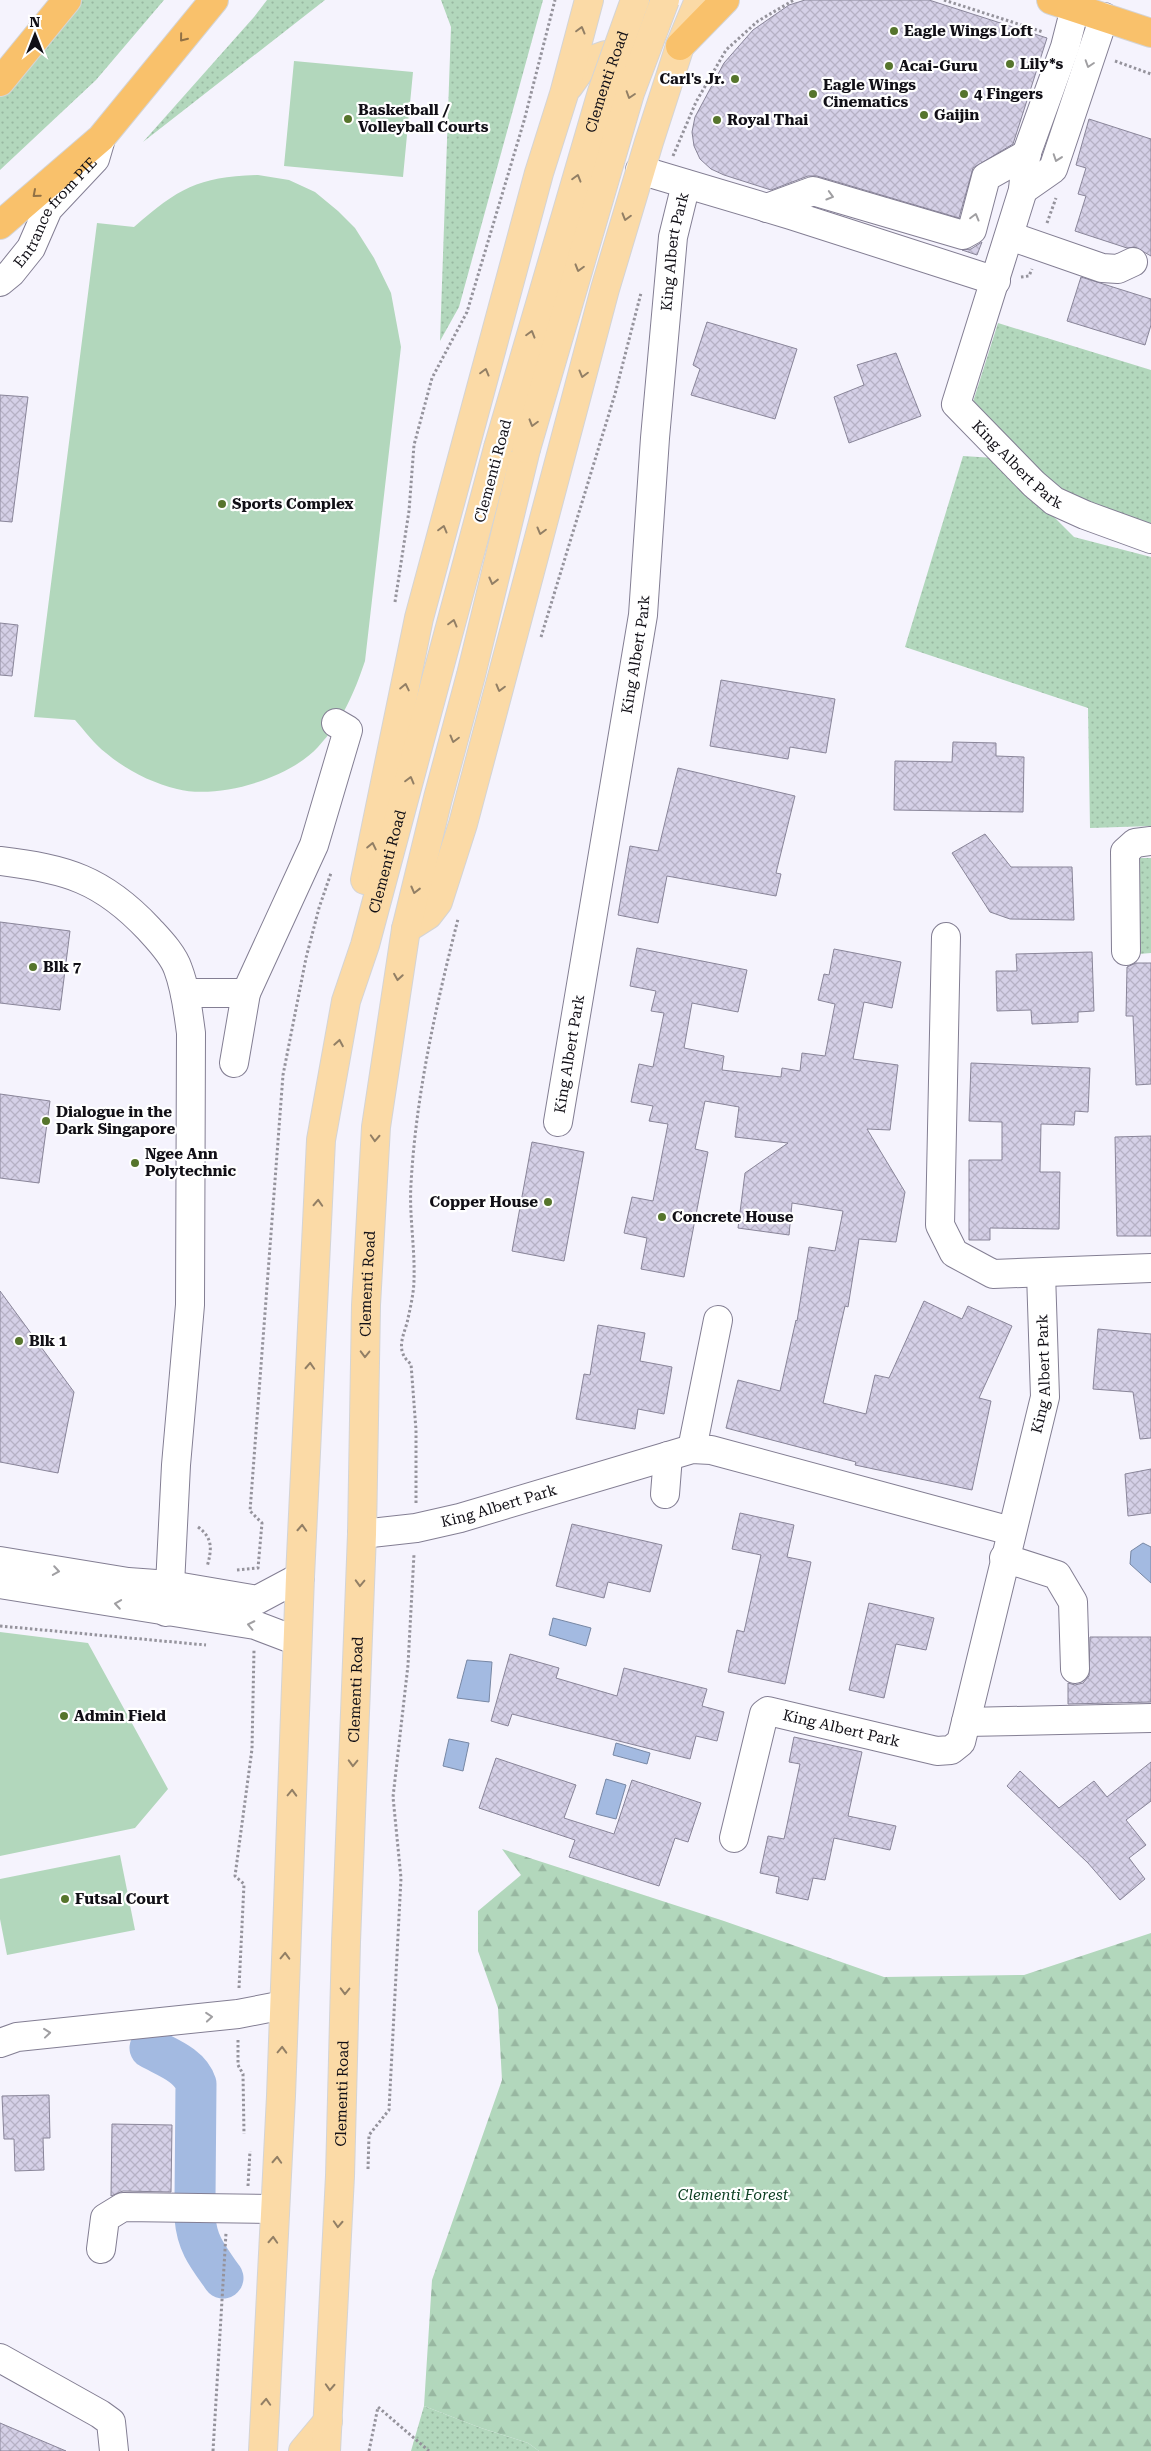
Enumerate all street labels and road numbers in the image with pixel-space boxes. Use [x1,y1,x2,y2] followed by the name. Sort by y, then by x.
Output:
[582,28,632,135] street label: Clementi Road
[10,154,101,271] street label: Entrance from PIE
[657,190,693,312] street label: King Albert Park
[471,417,516,525] street label: Clementi Road
[968,417,1066,513] street label: King Albert Park
[618,594,653,715] street label: King Albert Park
[365,808,410,915] street label: Clementi Road
[551,993,588,1115] street label: King Albert Park
[356,1230,379,1337] street label: Clementi Road
[1027,1313,1054,1435] street label: King Albert Park
[439,1481,559,1531] street label: King Albert Park
[345,1636,367,1743] street label: Clementi Road
[781,1706,902,1751] street label: King Albert Park
[332,2040,352,2147] street label: Clementi Road

